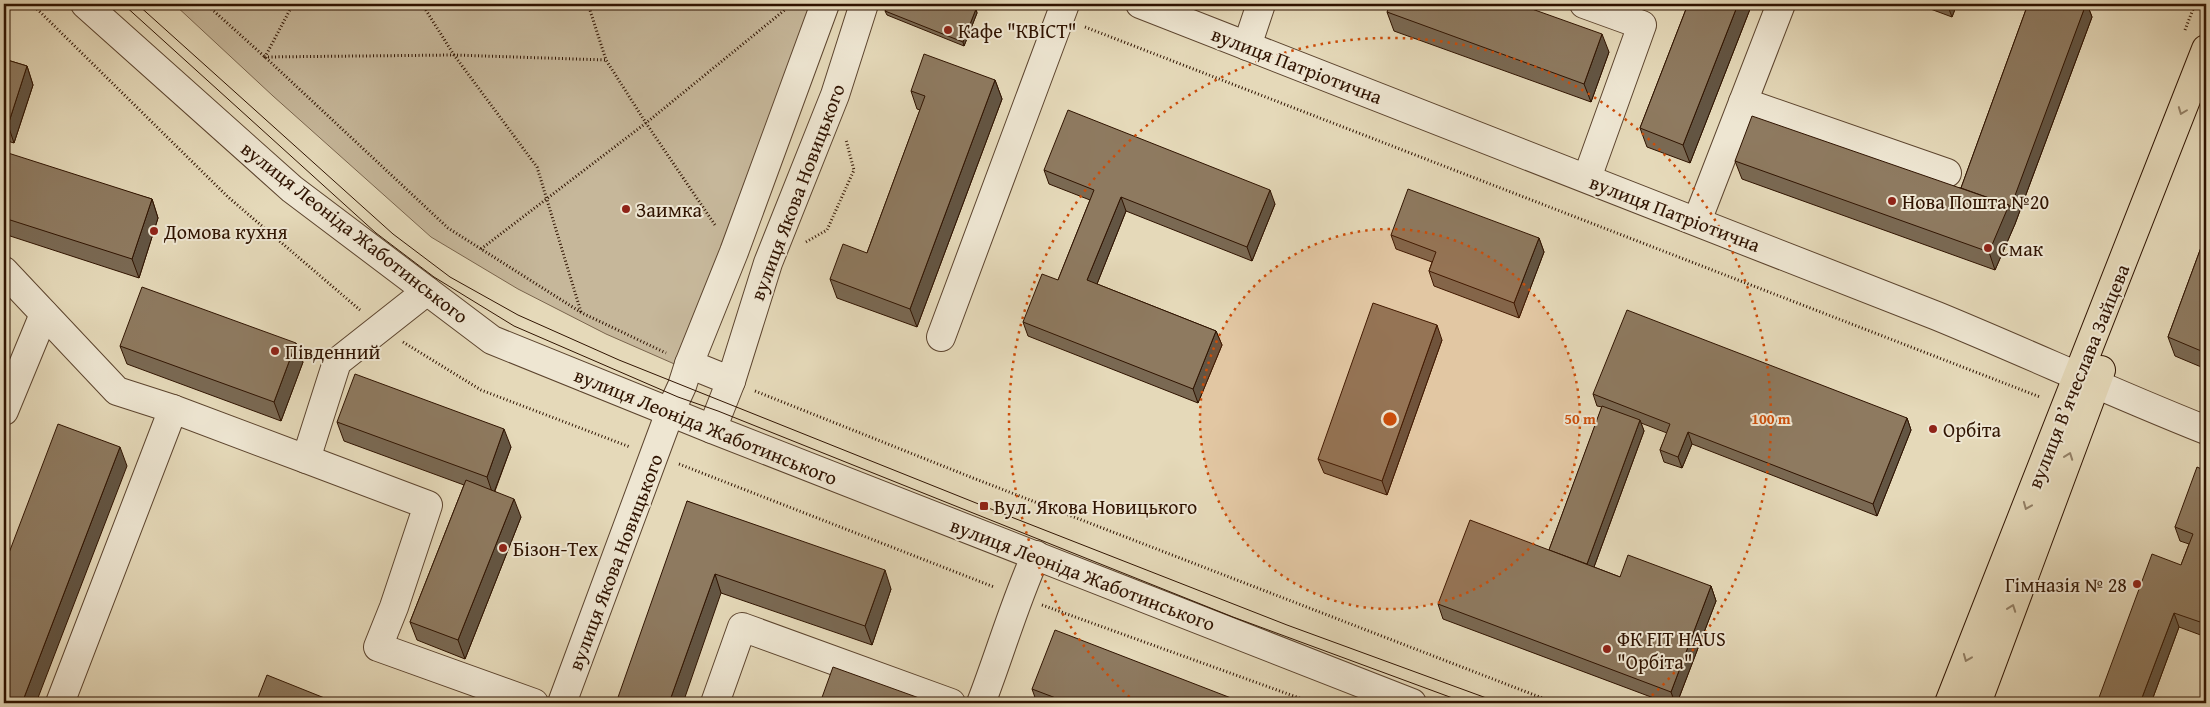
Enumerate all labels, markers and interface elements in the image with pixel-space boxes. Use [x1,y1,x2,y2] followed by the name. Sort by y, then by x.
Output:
[958,16,1076,45] place label: Кафе "КВІСТ"
[1207,19,1387,111] street label: вулиця Патріотична
[942,24,954,36] marker: Кафе "КВІСТ"
[742,79,852,305] street label: вулиця Якова Новицького
[2178,106,2188,115] one-way arrow
[235,134,475,330] street label: вулиця Леоніда Жаботинського
[1585,167,1765,259] street label: вулиця Патріотична
[1902,187,2049,216] place label: Нова Пошта №20
[636,195,703,224] place label: Заимка
[1886,195,1898,207] marker: Нова Пошта №20
[620,203,632,215] marker: Заимка
[163,217,288,246] place label: Домова кухня
[148,225,160,237] marker: Домова кухня
[1998,234,2044,263] place label: Смак
[1982,242,1994,254] marker: Смак
[2020,259,2137,493] street label: вулиця Вʼячеслава Зайцева
[285,337,381,366] place label: Південний
[269,345,281,357] marker: Південний
[570,360,842,492] street label: вулиця Леоніда Жаботинського
[1564,408,1596,429] text: 50 m
[1751,408,1791,429] text: 100 m
[1381,410,1399,428] centre of rings
[1943,415,2001,444] place label: Орбіта
[1927,423,1939,435] marker: Орбіта
[560,449,670,675] street label: вулиця Якова Новицького
[2063,452,2073,461] one-way arrow
[994,492,1197,521] place label: Вул. Якова Новицького
[978,500,990,512] marker: Вул. Якова Новицького
[2022,502,2032,510] one-way arrow
[946,510,1220,638] street label: вулиця Леоніда Жаботинського
[513,534,599,563] place label: Бізон-Тех
[497,542,509,554] marker: Бізон-Тех
[2005,570,2127,599] place label: Гімназія № 28
[2131,578,2143,590] marker: Гімназія № 28
[2006,605,2016,613] one-way arrow
[1617,624,1726,676] place label: ФК FIT HAUS "Орбіта"
[1601,643,1613,655] marker: ФК FIT HAUS "Орбіта"
[1962,653,1972,661] one-way arrow

